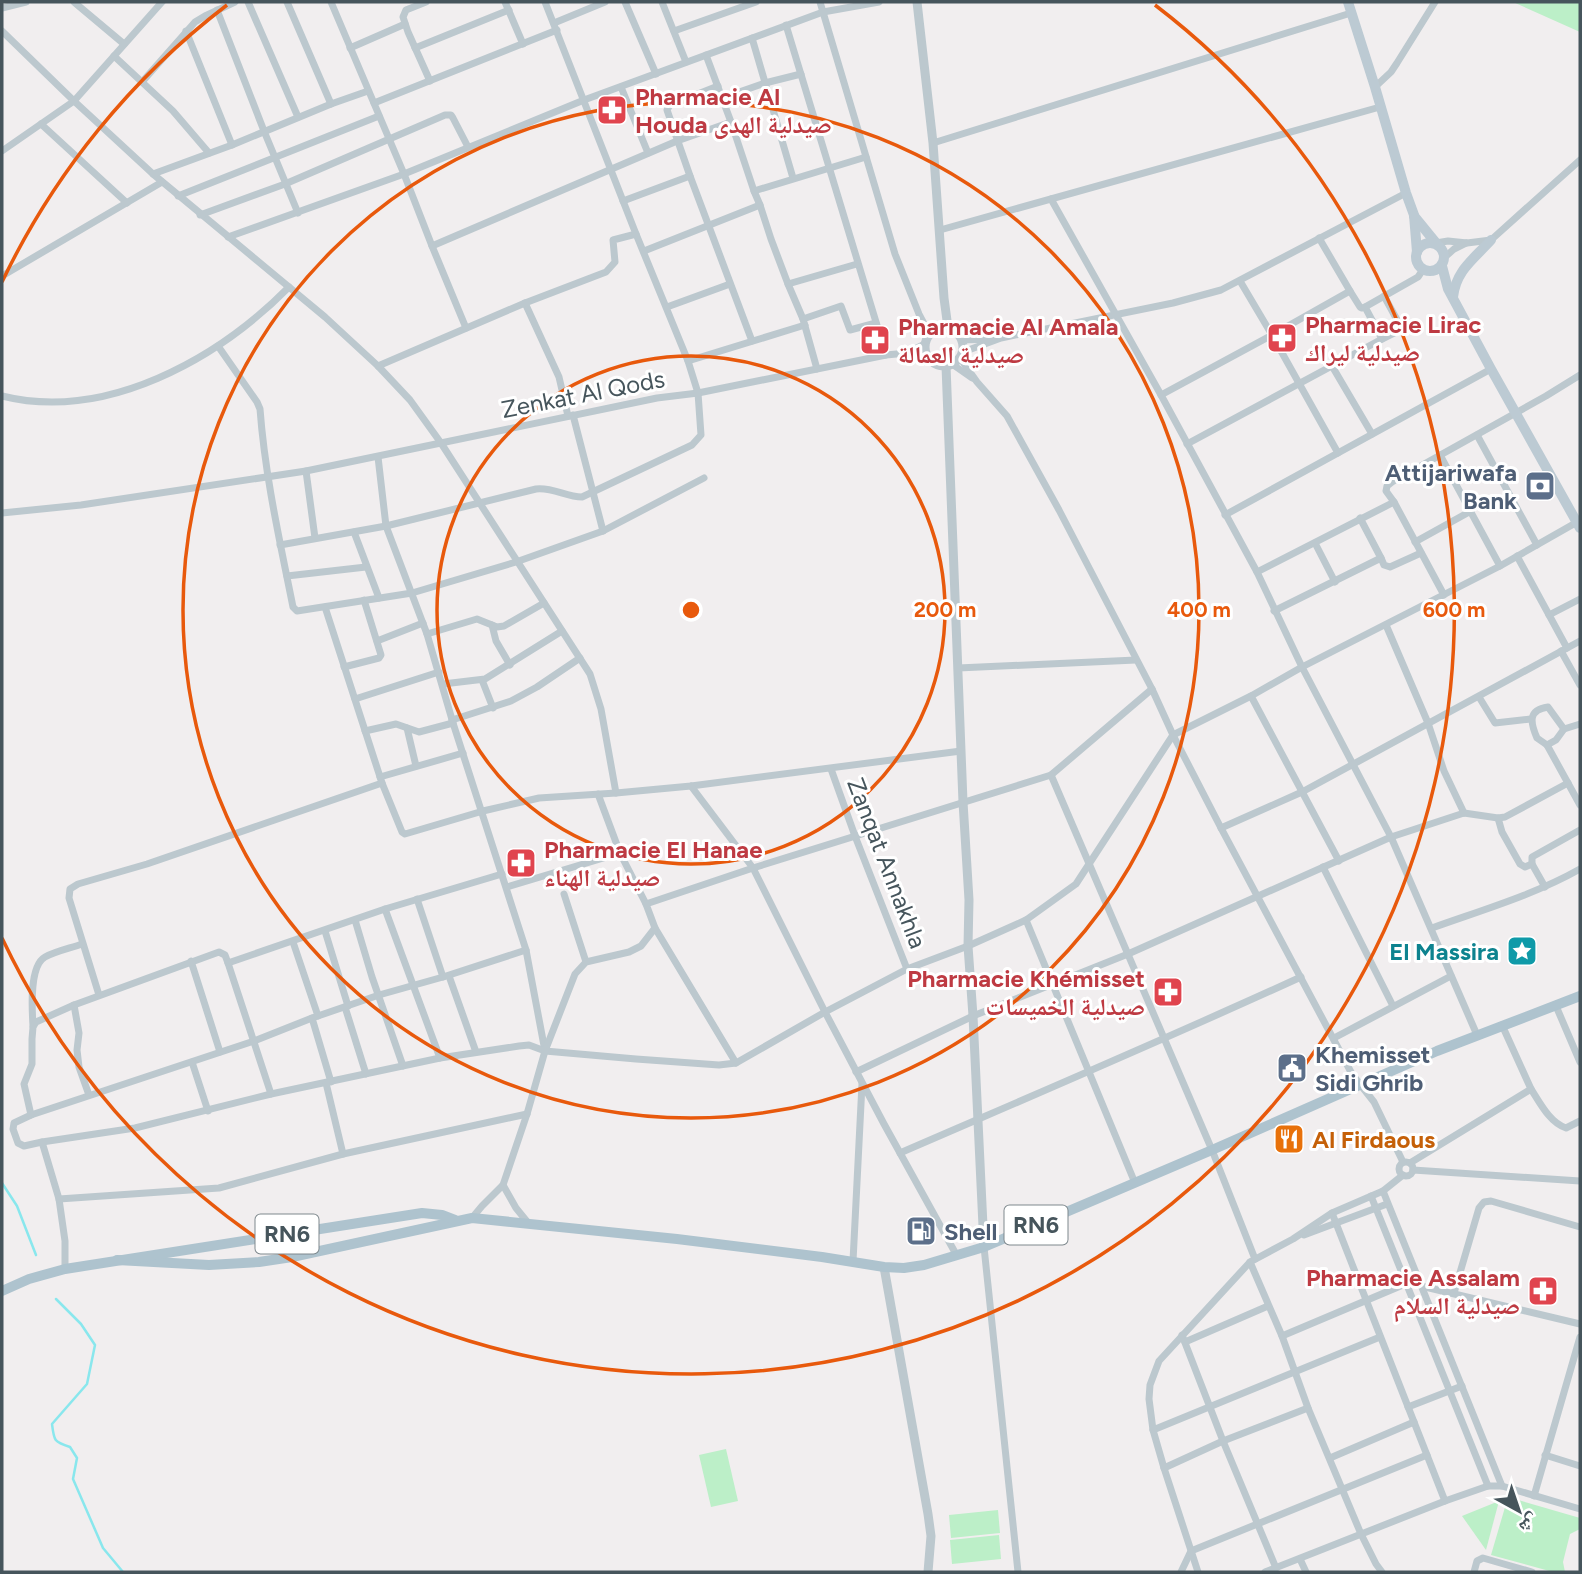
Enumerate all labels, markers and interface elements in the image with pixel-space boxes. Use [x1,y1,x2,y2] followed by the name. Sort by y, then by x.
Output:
[635,82,832,139] place label: Pharmacie Al Houda صيدلية الهدى
[595,93,629,127] pharmacy icon: Pharmacie Al Houda صيدلية الهدى
[1305,310,1481,367] place label: Pharmacie Lirac صيدلية ليراك
[898,312,1118,369] place label: Pharmacie Al Amala صيدلية العمالة
[1265,321,1299,355] pharmacy icon: Pharmacie Lirac صيدلية ليراك
[858,323,892,357] pharmacy icon: Pharmacie Al Amala صيدلية العمالة
[499,364,667,424] street label: Zenkat Al Qods
[1385,458,1517,515] place label: Attijariwafa Bank
[1523,469,1557,503] bank icon: Attijariwafa Bank
[914,597,976,622] text: 200 m
[1167,597,1231,622] text: 400 m
[1423,597,1485,622] text: 600 m
[679,598,703,622] centre of rings
[841,774,933,952] street label: Zanqat Annakhla
[544,835,762,892] place label: Pharmacie El Hanae صيدلية الهناء
[504,846,538,880] pharmacy icon: Pharmacie El Hanae صيدلية الهناء
[1505,934,1539,968] place icon: El Massira
[1389,937,1499,966] place label: El Massira
[907,964,1145,1021] place label: Pharmacie Khémisset صيدلية الخميسات
[1151,975,1185,1009] pharmacy icon: Pharmacie Khémisset صيدلية الخميسات
[1315,1040,1430,1097] place label: Khemisset Sidi Ghrib
[1275,1051,1309,1085] public building icon: Khemisset Sidi Ghrib
[1272,1122,1306,1156] restaurant icon: Al Firdaous
[1312,1125,1435,1154] place label: Al Firdaous
[1004,1206,1068,1244] road number: RN6
[256,1214,318,1254] road number: RN6
[904,1214,938,1248] fuel station icon: Shell
[944,1217,997,1246] place label: Shell
[1306,1263,1520,1323] place label: Pharmacie Assalam صيدلية السلام
[1526,1274,1560,1308] pharmacy icon: Pharmacie Assalam صيدلية السلام
[1484,1476,1554,1546] north arrow
[1514,1508,1545,1539] text: ش

